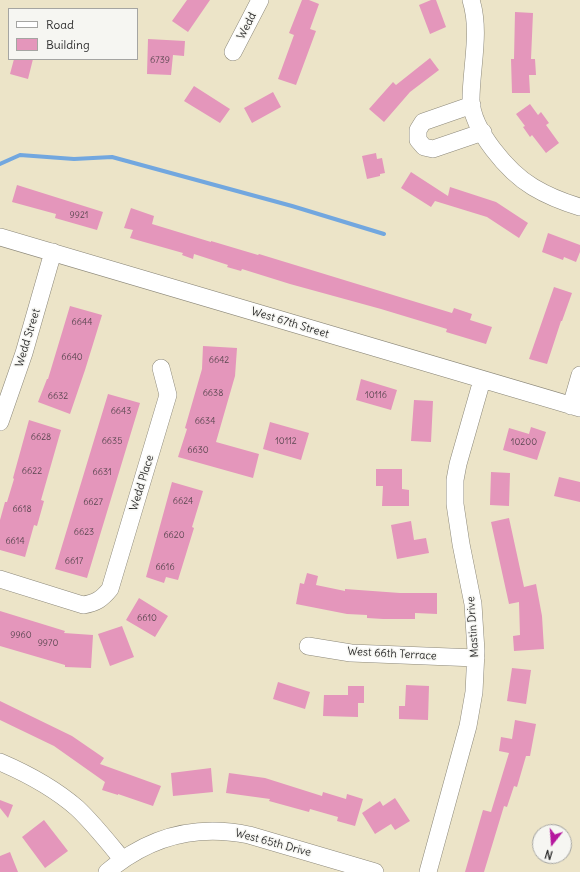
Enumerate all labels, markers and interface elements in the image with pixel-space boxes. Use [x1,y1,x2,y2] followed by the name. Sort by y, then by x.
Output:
[8,8,138,60] legend
[235,10,259,42] street label: Wedd
[46,17,74,32] text: Road
[46,37,90,52] text: Building
[150,55,170,65] house number: 6739
[70,210,88,220] house number: 9921
[250,305,330,341] street label: West 67th Street
[13,307,43,369] street label: Wedd Street
[72,317,92,327] house number: 6644
[61,352,83,362] house number: 6640
[209,355,229,365] house number: 6642
[203,388,223,398] house number: 6638
[365,390,387,400] house number: 10116
[48,391,68,401] house number: 6632
[111,406,131,416] house number: 6643
[195,416,215,426] house number: 6634
[31,432,51,442] house number: 6628
[102,436,122,446] house number: 6635
[275,436,297,446] house number: 10112
[511,437,537,447] house number: 10200
[187,445,209,455] house number: 6630
[127,453,157,513] street label: Wedd Place
[22,466,42,476] house number: 6622
[93,467,111,477] house number: 6631
[173,496,193,506] house number: 6624
[83,497,103,507] house number: 6627
[12,504,32,514] house number: 6618
[74,527,94,537] house number: 6623
[163,530,185,540] house number: 6620
[5,536,25,546] house number: 6614
[65,556,83,566] house number: 6617
[155,562,175,572] house number: 6616
[464,596,482,658] street label: Mastin Drive
[137,613,157,623] house number: 6610
[10,630,32,640] house number: 9960
[38,638,58,648] house number: 9970
[347,645,437,663] street label: West 66th Terrace
[532,824,572,864] north arrow
[234,827,312,859] street label: West 65th Drive
[543,847,554,862] text: N

